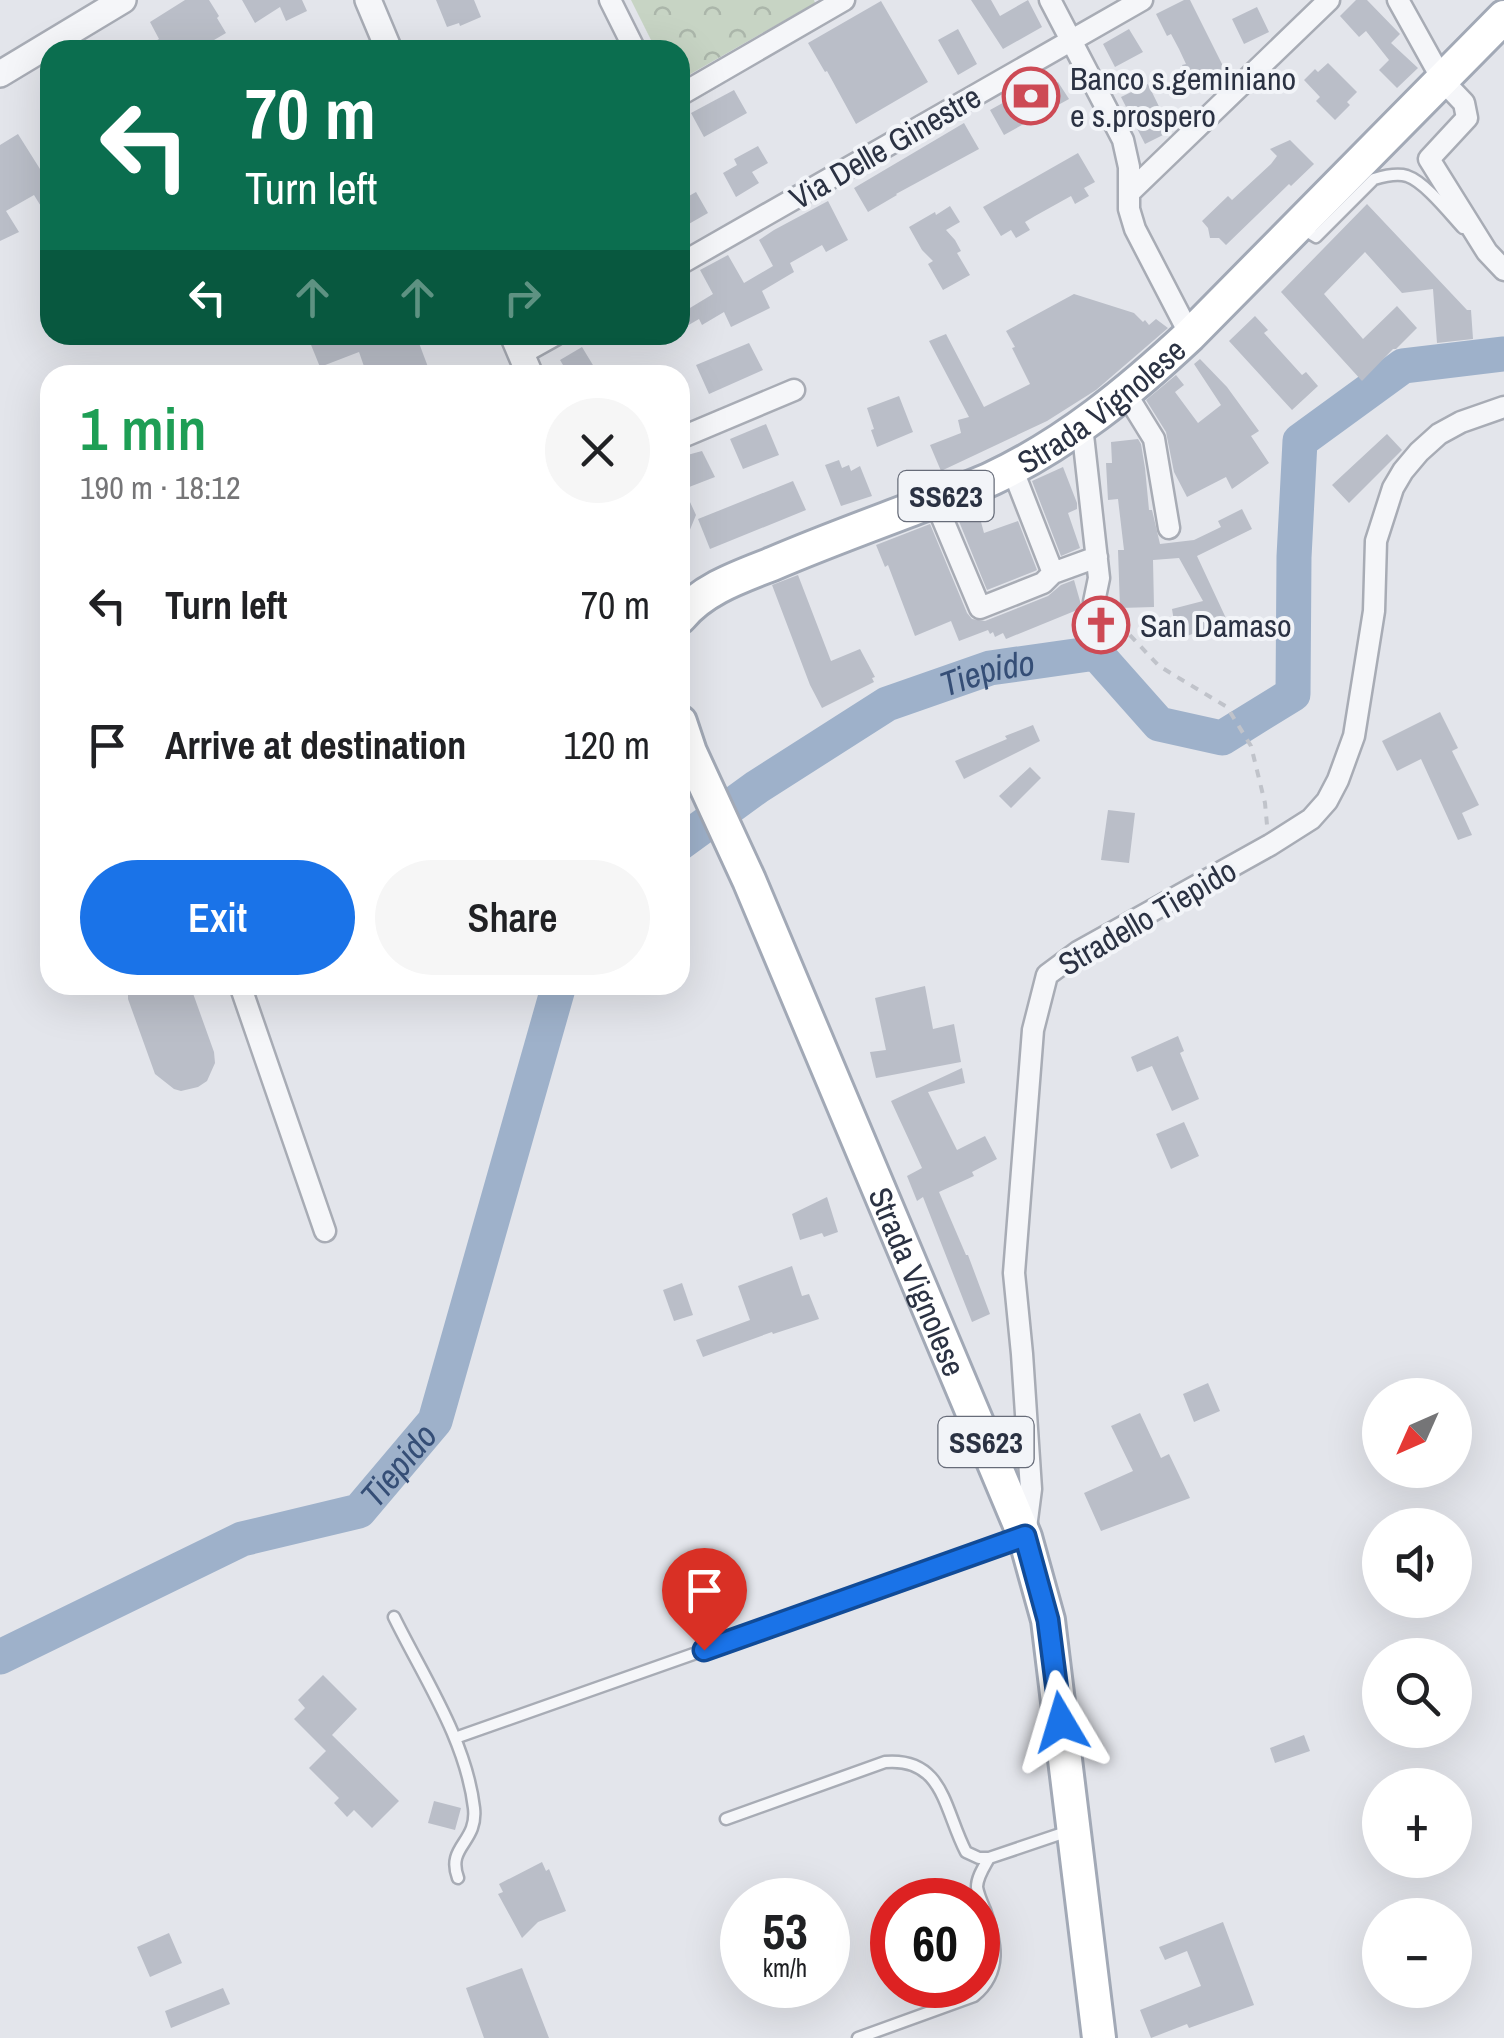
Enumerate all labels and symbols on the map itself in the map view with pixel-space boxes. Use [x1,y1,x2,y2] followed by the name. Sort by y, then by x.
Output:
[1070,57,1296,137] place label: Banco s.geminiano e s.prospero
[1001,66,1061,126] bank icon: Banco s.geminiano e s.prospero
[782,75,988,219] street label: Via Delle Ginestre
[1009,328,1195,483] street label: Strada Vignolese
[898,471,994,521] road number: SS623
[1071,595,1131,655] church icon: San Damaso
[1140,604,1292,647] place label: San Damaso
[934,638,1037,707] water label: Tiepido
[1050,849,1244,985] street label: Stradello Tiepido
[859,1181,976,1382] street label: Strada Vignolese
[1362,1378,1472,1488] north arrow
[349,1413,447,1517] water label: Tiepido
[938,1417,1034,1467] road number: SS623
[662,1548,747,1651] pin
[1009,1670,1113,1774] position arrow
[870,1878,1000,2008] speed limit sign: 60

